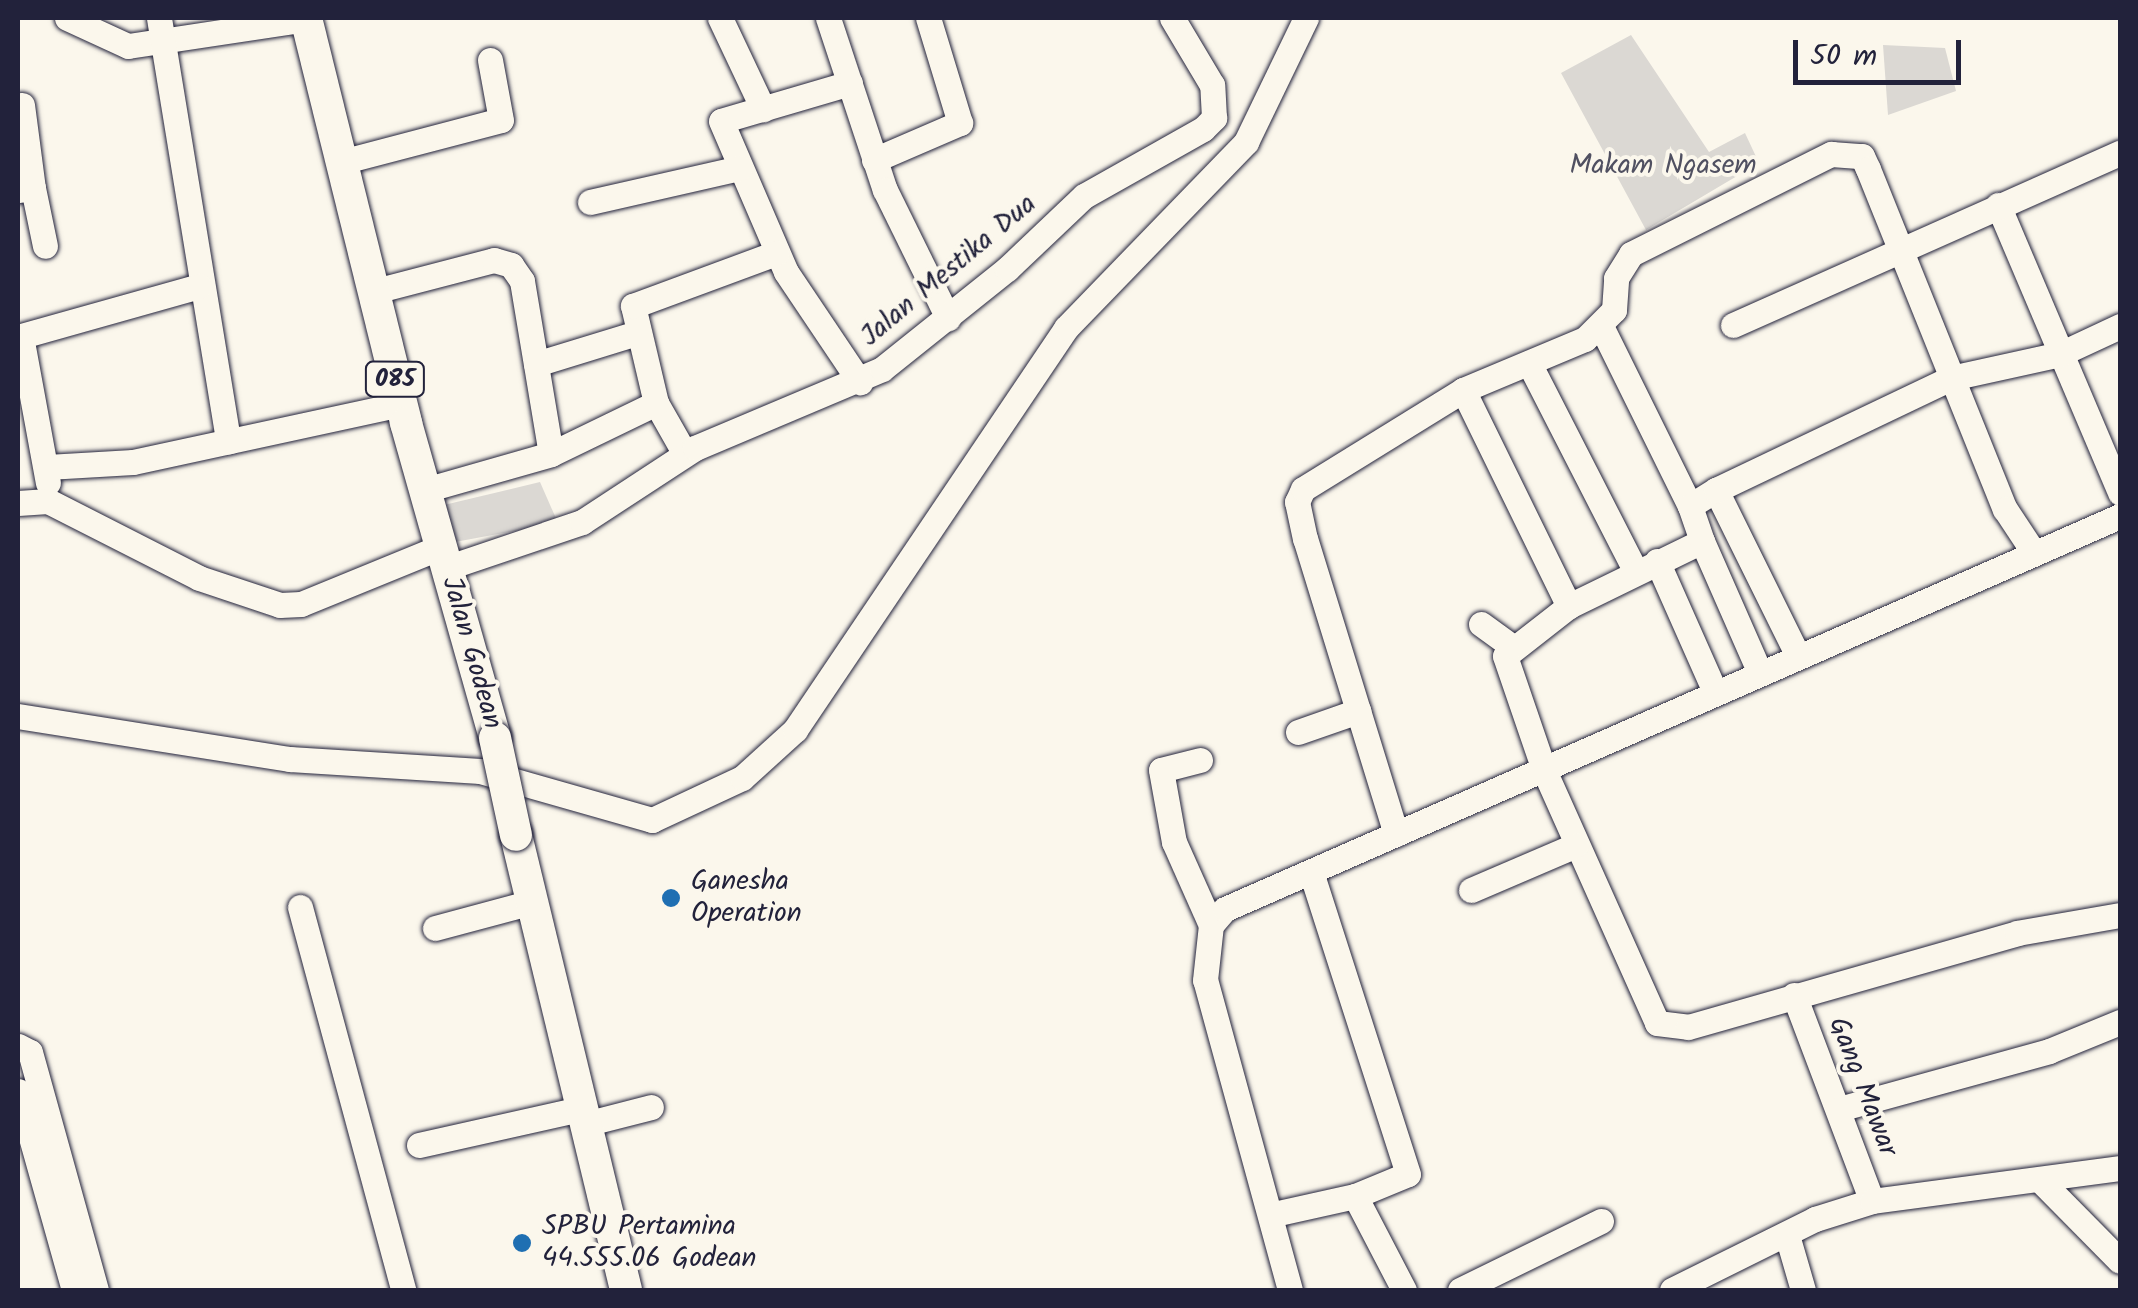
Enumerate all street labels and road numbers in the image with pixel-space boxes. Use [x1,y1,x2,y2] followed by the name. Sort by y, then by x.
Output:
[854,188,1044,354] street label: Jalan Mestika Dua
[362,359,428,399] road number: 085
[433,573,509,733] street label: Jalan Godean
[1820,1013,1904,1161] street label: Gang Mawar

